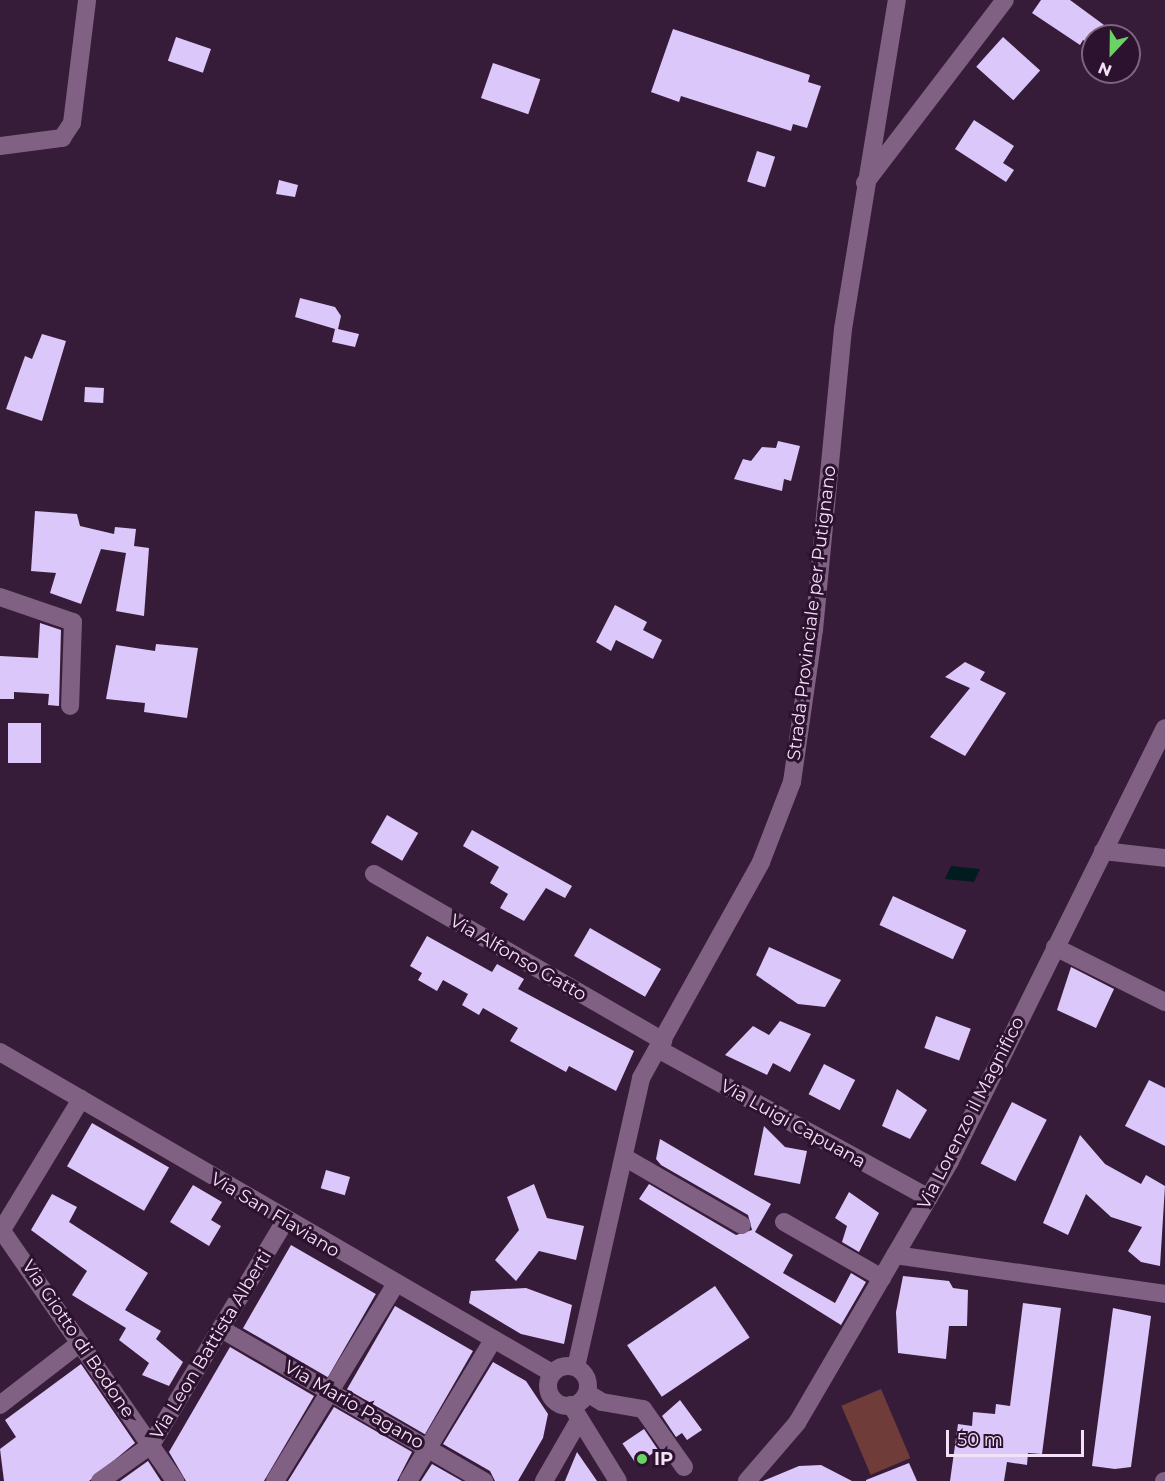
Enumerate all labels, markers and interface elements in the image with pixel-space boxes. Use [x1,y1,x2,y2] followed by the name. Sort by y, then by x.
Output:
[1081,24,1141,84] north arrow
[1095,58,1114,81] text: N
[783,464,841,762] street label: Strada Provinciale per Putignano
[446,910,590,1006] street label: Via Alfonso Gatto
[913,1013,1029,1213] street label: Via Lorenzo il Magnifico
[717,1075,869,1173] street label: Via Luigi Capuana
[207,1168,343,1262] street label: Via San Flaviano
[146,1246,276,1444] street label: Via Leon Battista Alberti
[17,1256,139,1422] street label: Via Giotto di Bodone
[280,1356,428,1454] street label: Via Mario Pagano
[949,1418,1087,1456] scale bar
[957,1429,1003,1451] text: 50 m
[654,1448,673,1470] place label: IP
[635,1452,649,1466] marker: IP

